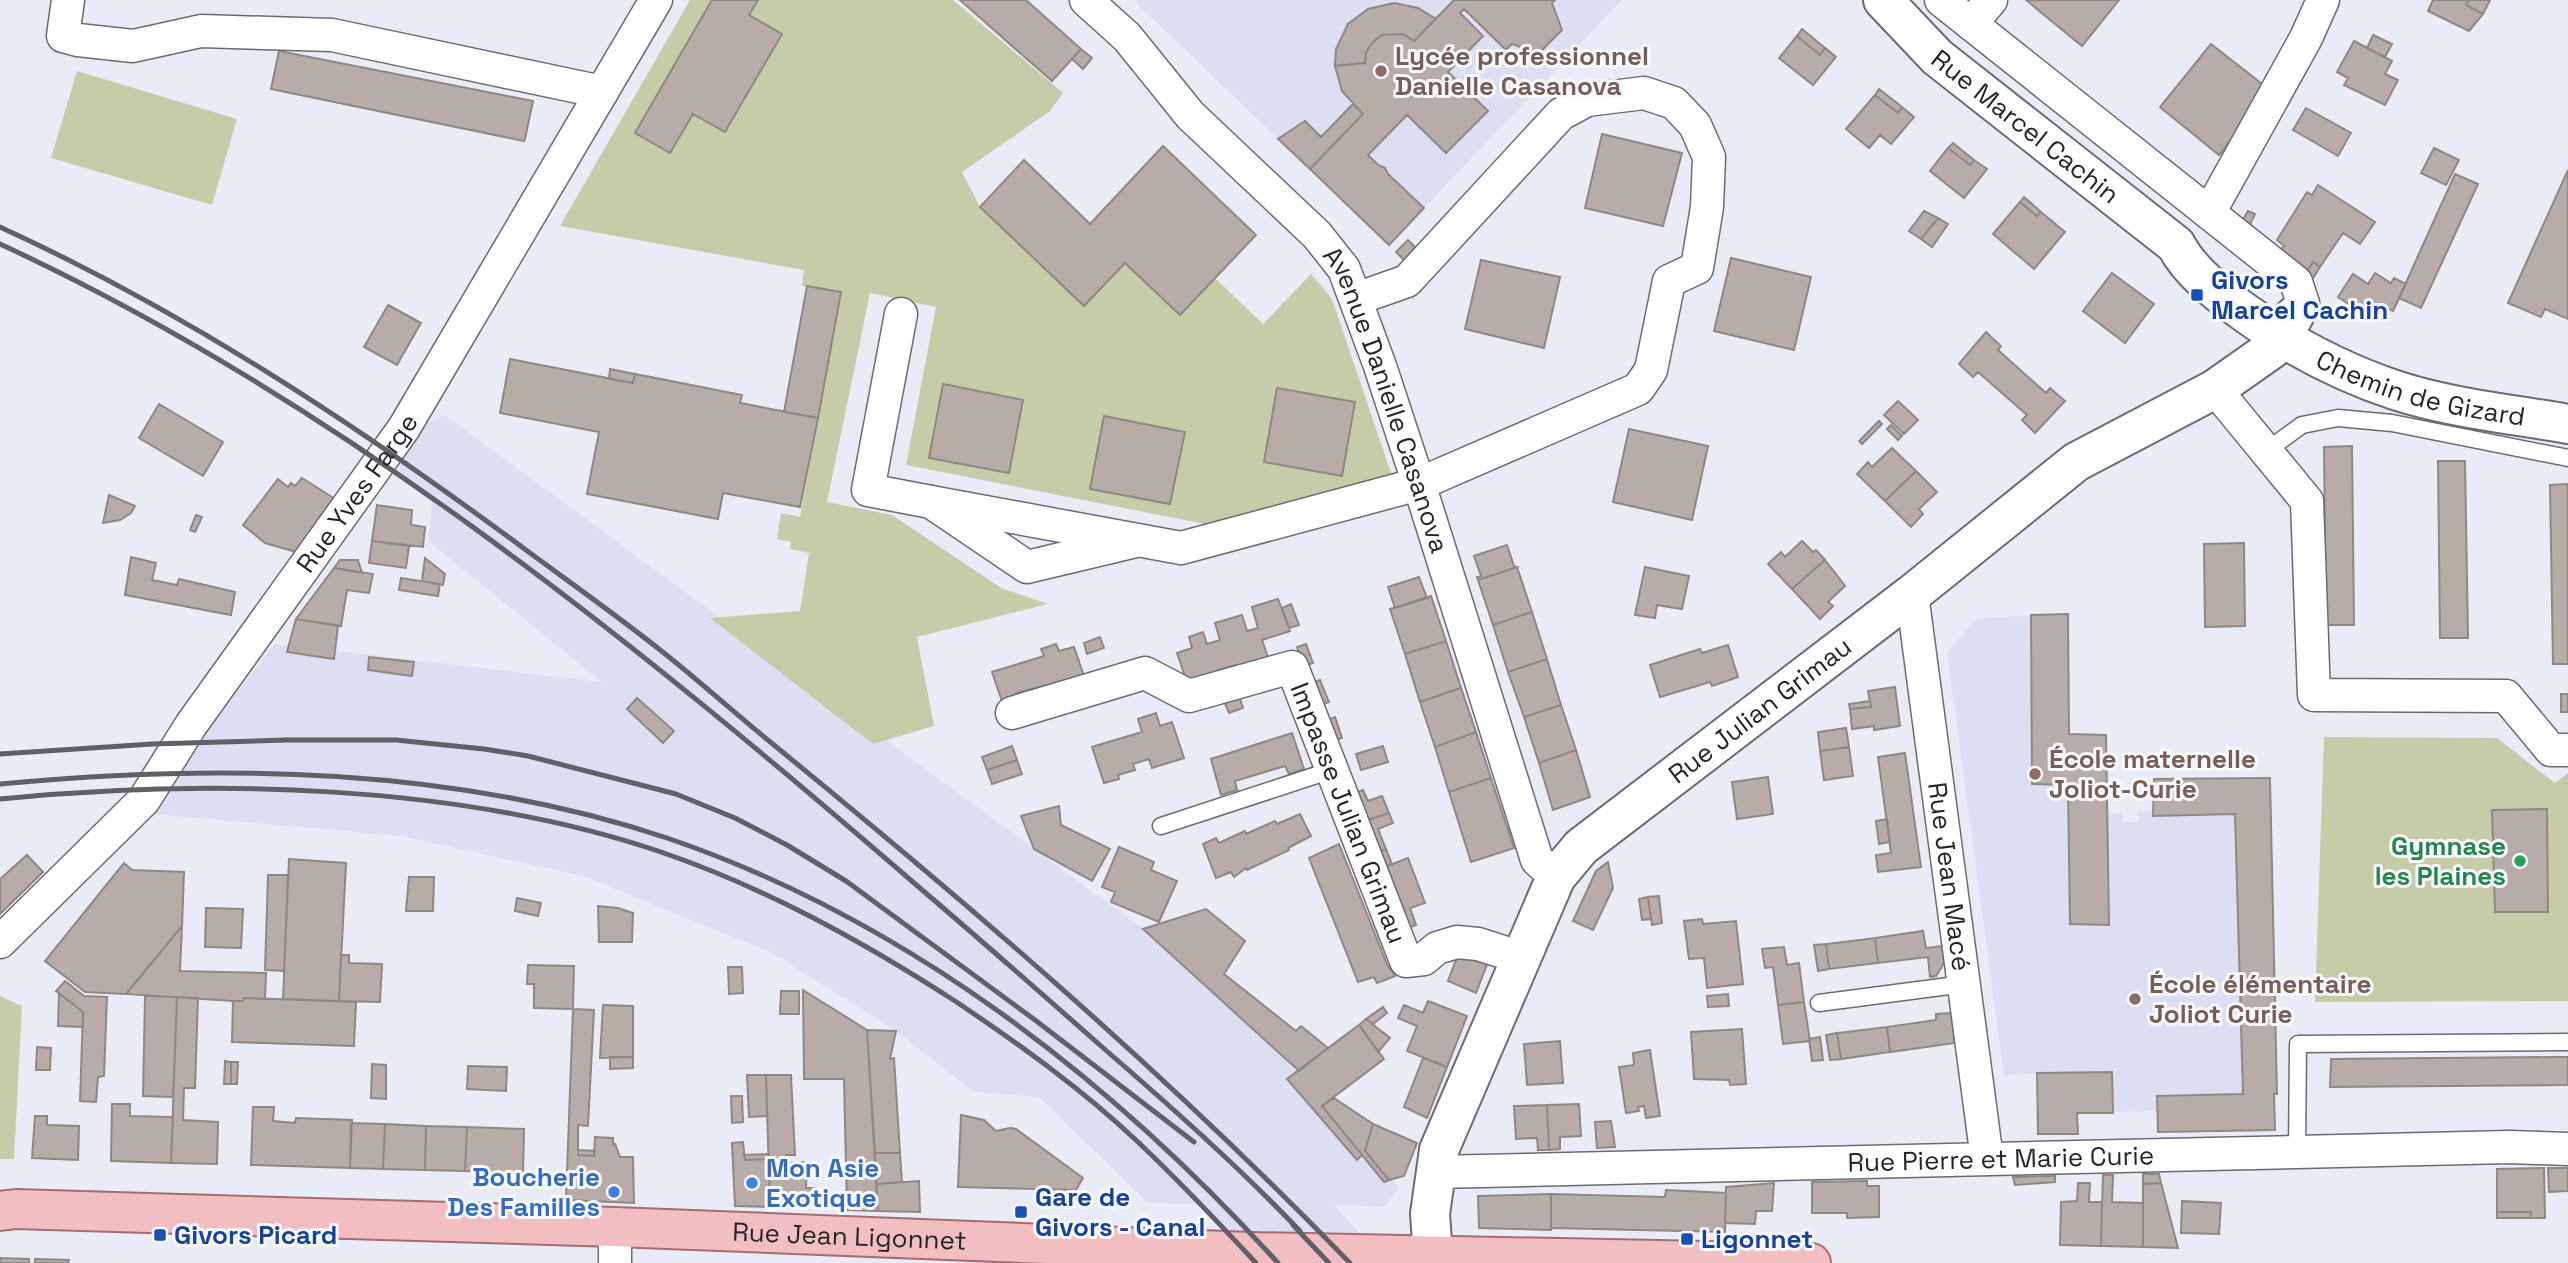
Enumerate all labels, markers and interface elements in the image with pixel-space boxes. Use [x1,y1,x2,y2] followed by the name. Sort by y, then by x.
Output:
[1395,39,1649,103] place label: Lycée professionnel Danielle Casanova
[1924,42,2126,211] street label: Rue Marcel Cachin
[1373,63,1389,79] marker: Lycée professionnel Danielle Casanova
[1316,239,1457,557] street label: Avenue Danielle Casanova
[2211,263,2388,327] place label: Givors Marcel Cachin
[2189,287,2205,303] marker: Givors Marcel Cachin
[2310,342,2527,434] street label: Chemin de Gizard
[289,408,426,579] street label: Rue Yves Farge
[1661,629,1858,791] street label: Rue Julian Grimau
[1283,678,1415,948] street label: Impasse Julian Grimau
[2049,742,2256,806] place label: École maternelle Joliot-Curie
[2027,766,2043,782] marker: École maternelle Joliot-Curie
[1920,780,1979,973] street label: Rue Jean Macé
[2375,829,2506,893] place label: Gymnase les Plaines
[2512,853,2528,869] marker: Gymnase les Plaines
[2149,967,2371,1031] place label: École élémentaire Joliot Curie
[2127,991,2143,1007] marker: École élémentaire Joliot Curie
[1847,1138,2154,1179] street label: Rue Pierre et Marie Curie
[766,1151,879,1215] place label: Mon Asie Exotique
[447,1160,600,1224] place label: Boucherie Des Familles
[744,1175,760,1191] marker: Mon Asie Exotique
[1035,1180,1205,1244] place label: Gare de Givors - Canal
[606,1184,622,1200] marker: Boucherie Des Familles
[1013,1204,1029,1220] marker: Gare de Givors - Canal
[732,1215,967,1258] street label: Rue Jean Ligonnet
[174,1218,337,1252] place label: Givors Picard
[1701,1222,1813,1256] place label: Ligonnet
[152,1227,168,1243] marker: Givors Picard
[1679,1231,1695,1247] marker: Ligonnet

